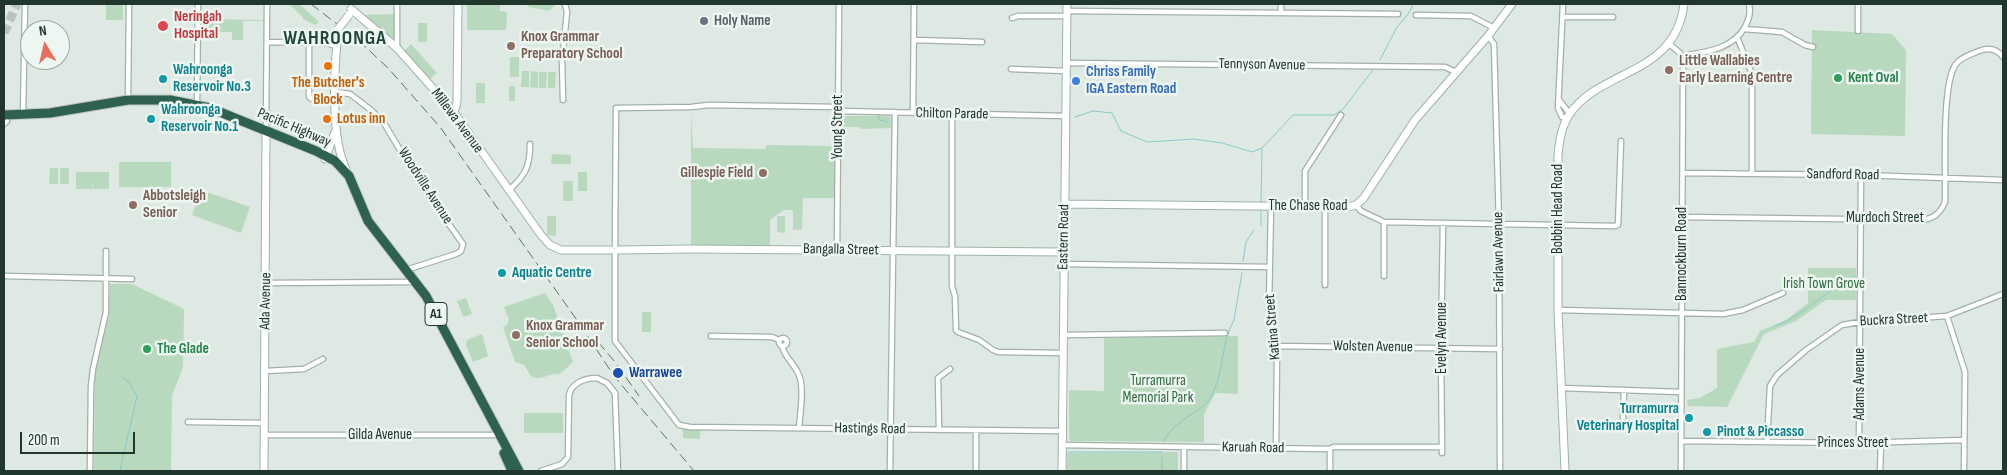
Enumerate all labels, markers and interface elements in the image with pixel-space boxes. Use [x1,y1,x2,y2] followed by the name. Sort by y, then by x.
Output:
[174,8,222,43] place label: Neringah Hospital
[714,12,771,30] place label: Holy Name
[698,15,710,27] marker: Holy Name
[156,19,170,33] marker: Neringah Hospital
[20,20,70,70] north arrow
[38,22,48,40] text: N
[282,27,388,51] district label: WAHROONGA
[521,28,622,63] place label: Knox Grammar Preparatory School
[505,40,517,52] marker: Knox Grammar Preparatory School
[1679,52,1792,87] place label: Little Wallabies Early Learning Centre
[1218,55,1306,75] street label: Tennyson Avenue
[322,60,334,72] marker: The Butcher's Block
[173,61,251,96] place label: Wahroonga Reservoir No.3
[1086,63,1176,98] place label: Chriss Family IGA Eastern Road
[1663,64,1675,76] marker: Little Wallabies Early Learning Centre
[1848,69,1899,87] place label: Kent Oval
[1832,72,1844,84] marker: Kent Oval
[157,73,169,85] marker: Wahroonga Reservoir No.3
[291,74,365,109] place label: The Butcher's Block
[1070,75,1082,87] marker: Chriss Family IGA Eastern Road
[427,85,487,157] street label: Millewa Avenue
[829,95,847,159] street label: Young Street
[161,101,238,136] place label: Wahroonga Reservoir No.1
[255,104,333,152] street label: Pacific Highway
[915,104,989,124] street label: Chilton Parade
[337,110,385,128] place label: Lotus inn
[145,113,157,125] marker: Wahroonga Reservoir No.1
[321,113,333,125] marker: Lotus inn
[394,144,456,228] street label: Woodville Avenue
[680,164,753,182] place label: Gillespie Field
[1549,164,1567,254] street label: Bobbin Head Road
[1806,165,1880,185] street label: Sandford Road
[757,167,769,179] marker: Gillespie Field
[143,187,206,222] place label: Abbotsleigh Senior
[1268,197,1348,215] street label: The Chase Road
[127,199,139,211] marker: Abbotsleigh Senior
[1054,204,1074,270] street label: Eastern Road
[1673,207,1691,301] street label: Bannockburn Road
[1846,209,1924,227] street label: Murdoch Street
[1489,212,1509,292] street label: Fairlawn Avenue
[803,240,879,260] street label: Bangalla Street
[512,264,592,282] place label: Aquatic Centre
[496,267,508,279] marker: Aquatic Centre
[257,272,275,330] street label: Ada Avenue
[1783,275,1865,293] park label: Irish Town Grove
[1261,293,1285,361] street label: Katina Street
[425,302,447,326] road number: A1
[1433,302,1451,374] street label: Evelyn Avenue
[1859,309,1929,331] street label: Buckra Street
[526,317,604,352] place label: Knox Grammar Senior School
[510,329,522,341] marker: Knox Grammar Senior School
[1333,337,1413,357] street label: Wolsten Avenue
[157,340,209,358] place label: The Glade
[141,343,153,355] marker: The Glade
[1851,348,1869,420] street label: Adams Avenue
[629,364,682,382] place label: Warrawee
[611,366,625,380] marker: Warrawee
[1123,372,1193,407] park label: Turramurra Memorial Park
[1577,400,1679,435] place label: Turramurra Veterinary Hospital
[1683,412,1695,424] marker: Turramurra Veterinary Hospital
[834,419,906,439] street label: Hastings Road
[22,422,138,454] scale bar
[1717,423,1804,441] place label: Pinot & Piccasso
[348,426,412,444] street label: Gilda Avenue
[1701,426,1713,438] marker: Pinot & Piccasso
[28,431,60,450] text: 200 m
[1817,434,1889,452] street label: Princes Street
[1222,438,1284,458] street label: Karuah Road

